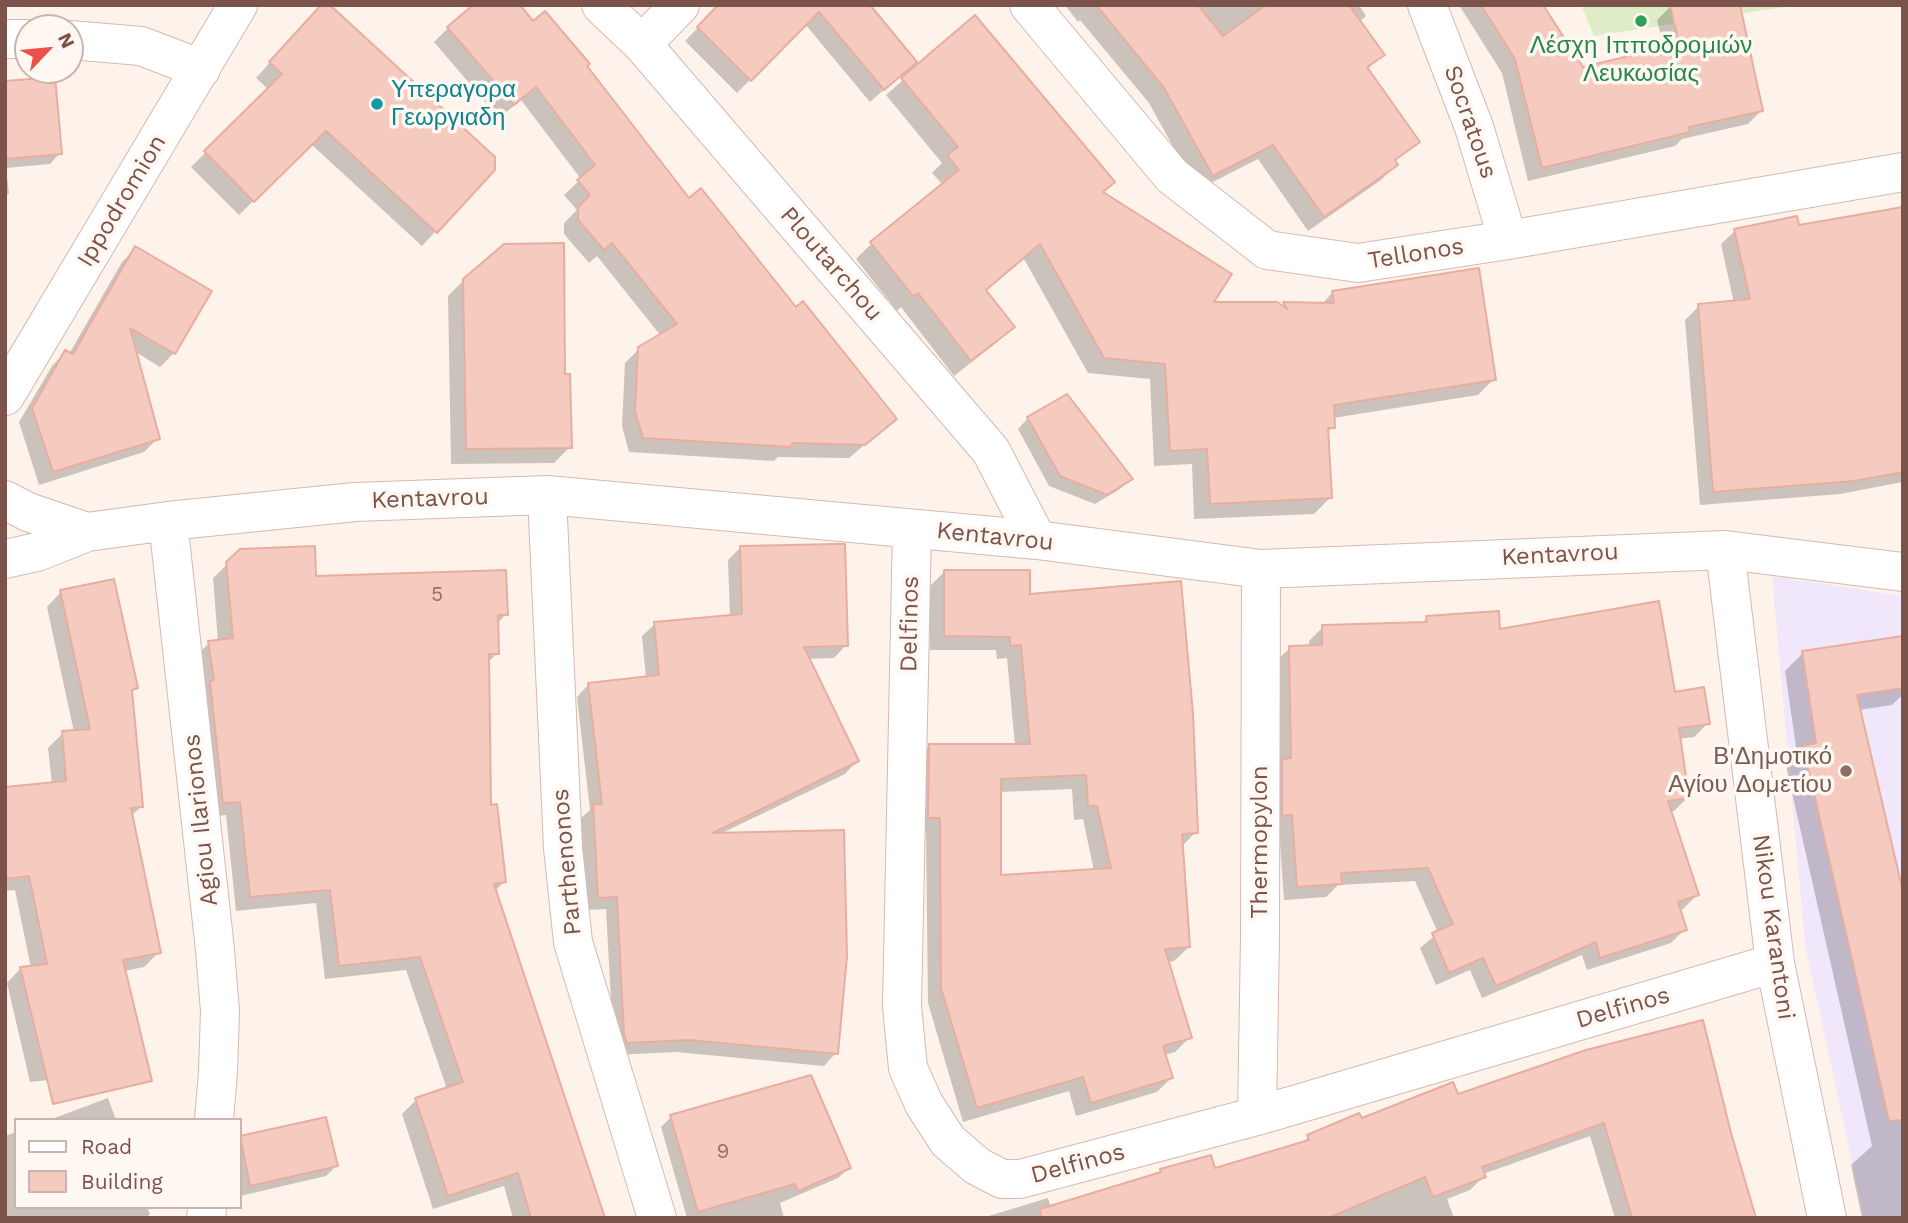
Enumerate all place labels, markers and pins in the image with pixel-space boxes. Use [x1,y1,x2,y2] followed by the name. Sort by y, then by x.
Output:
[1633,13,1649,29] marker: Λέσχη Ιπποδρομιών Λευκωσίας
[1530,32,1752,88] place label: Λέσχη Ιπποδρομιών Λευκωσίας
[391,76,516,132] place label: Υπεραγορα Γεωργιαδη
[369,96,385,112] marker: Υπεραγορα Γεωργιαδη
[1668,743,1832,799] place label: Β'Δημοτικό Αγίου Δομετίου
[1838,763,1854,779] marker: Β'Δημοτικό Αγίου Δομετίου

